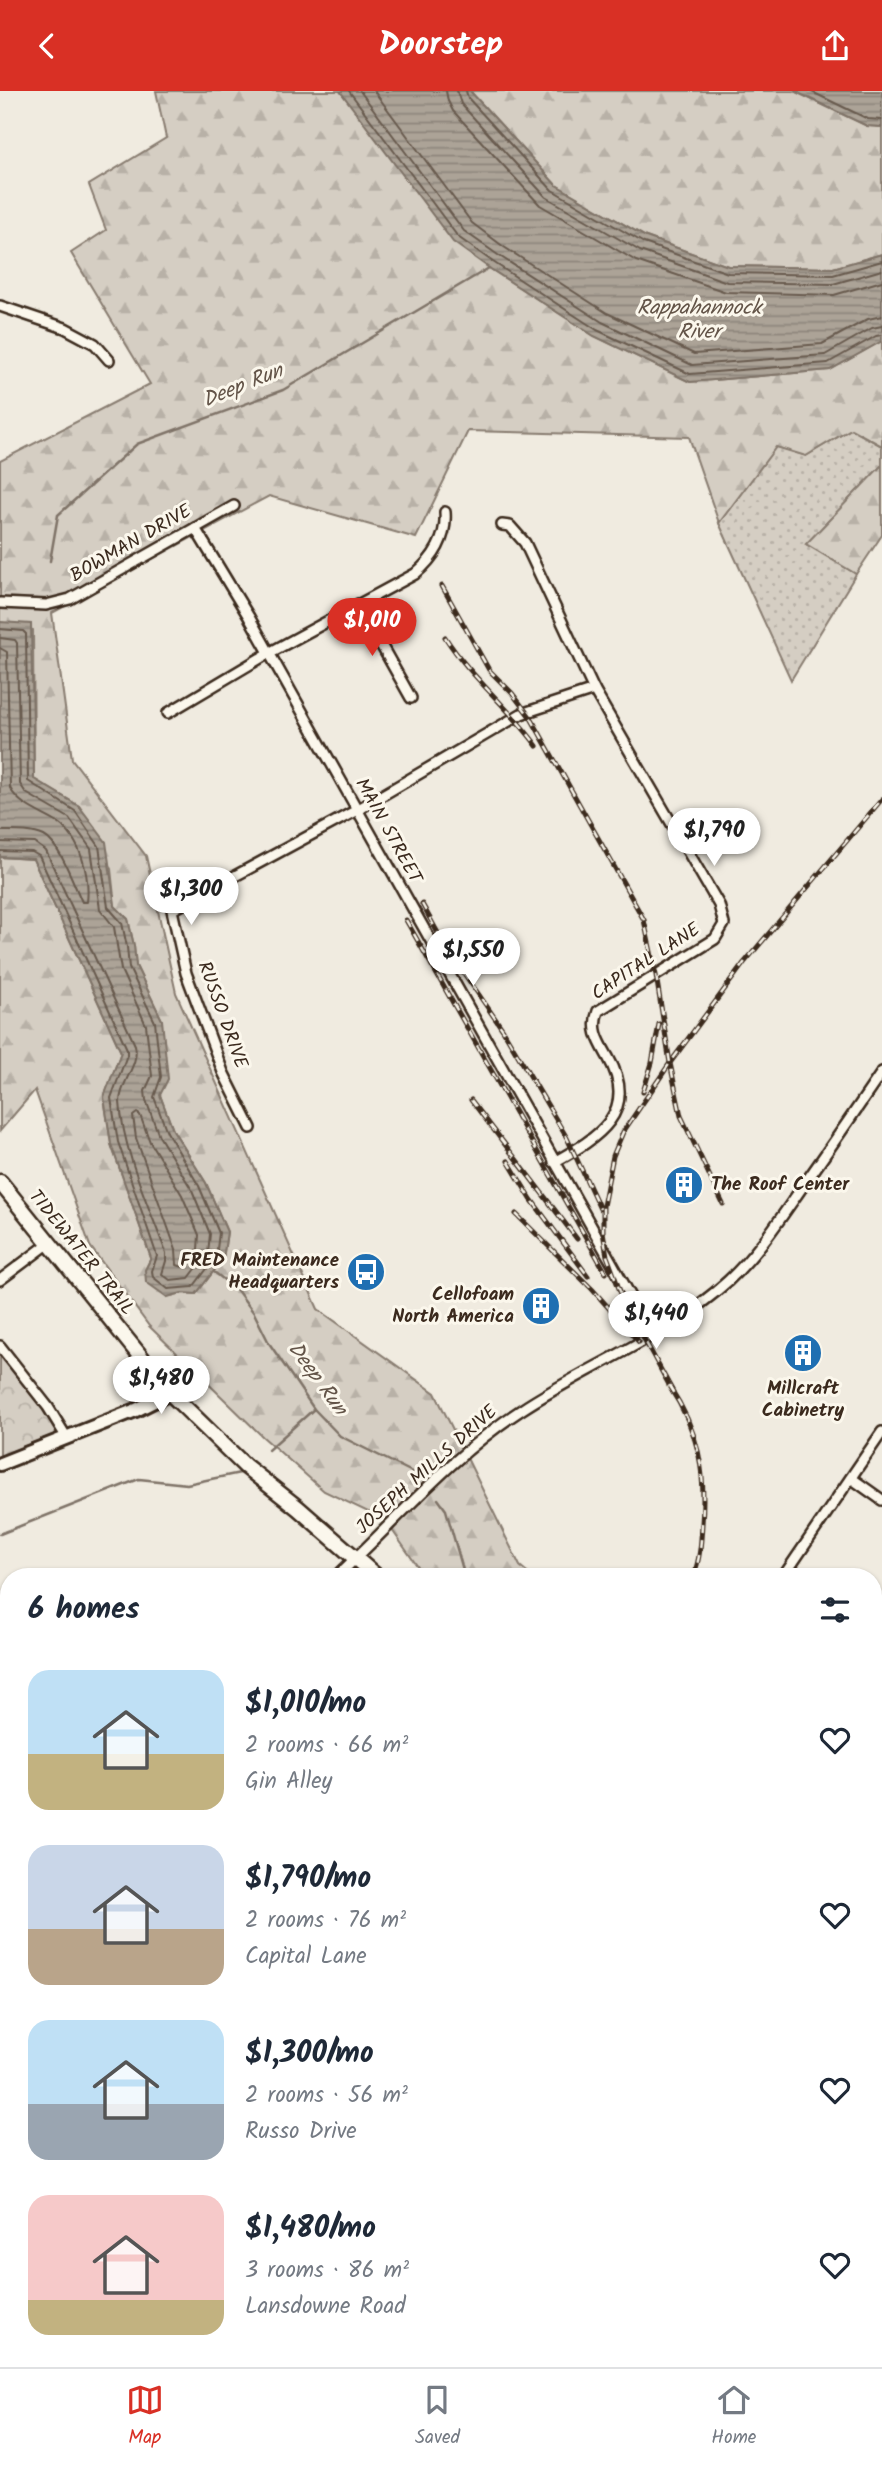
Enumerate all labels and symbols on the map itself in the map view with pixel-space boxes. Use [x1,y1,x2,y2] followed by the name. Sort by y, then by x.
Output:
[637,292,764,349] water label: Rappahannock River
[198,354,290,417] water label: Deep Run
[65,497,198,591] street label: BOWMAN DRIVE
[315,599,429,658] pin: $1,010
[347,773,430,891] street label: MAIN STREET
[657,809,771,868] pin: $1,790
[134,867,248,927] pin: $1,300
[586,915,707,1009] street label: CAPITAL LANE
[416,929,530,988] pin: $1,550
[189,957,256,1074] street label: RUSSO DRIVE
[663,1164,705,1206] building icon: The Roof Center
[711,1170,850,1200] place label: The Roof Center
[21,1183,141,1323] street label: TIDEWATER TRAIL
[180,1246,339,1298] place label: FRED Maintenance Headquarters
[345,1251,387,1293] bus stop icon: FRED Maintenance Headquarters
[392,1280,514,1332] place label: Cellofoam North America
[520,1285,562,1327] building icon: Cellofoam North America
[599,1291,713,1351] pin: $1,440
[782,1332,824,1374] building icon: Millcraft Cabinetry
[279,1335,356,1424] water label: Deep Run
[104,1357,218,1416] pin: $1,480
[762,1374,844,1426] place label: Millcraft Cabinetry
[349,1397,505,1542] street label: JOSEPH MILLS DRIVE

